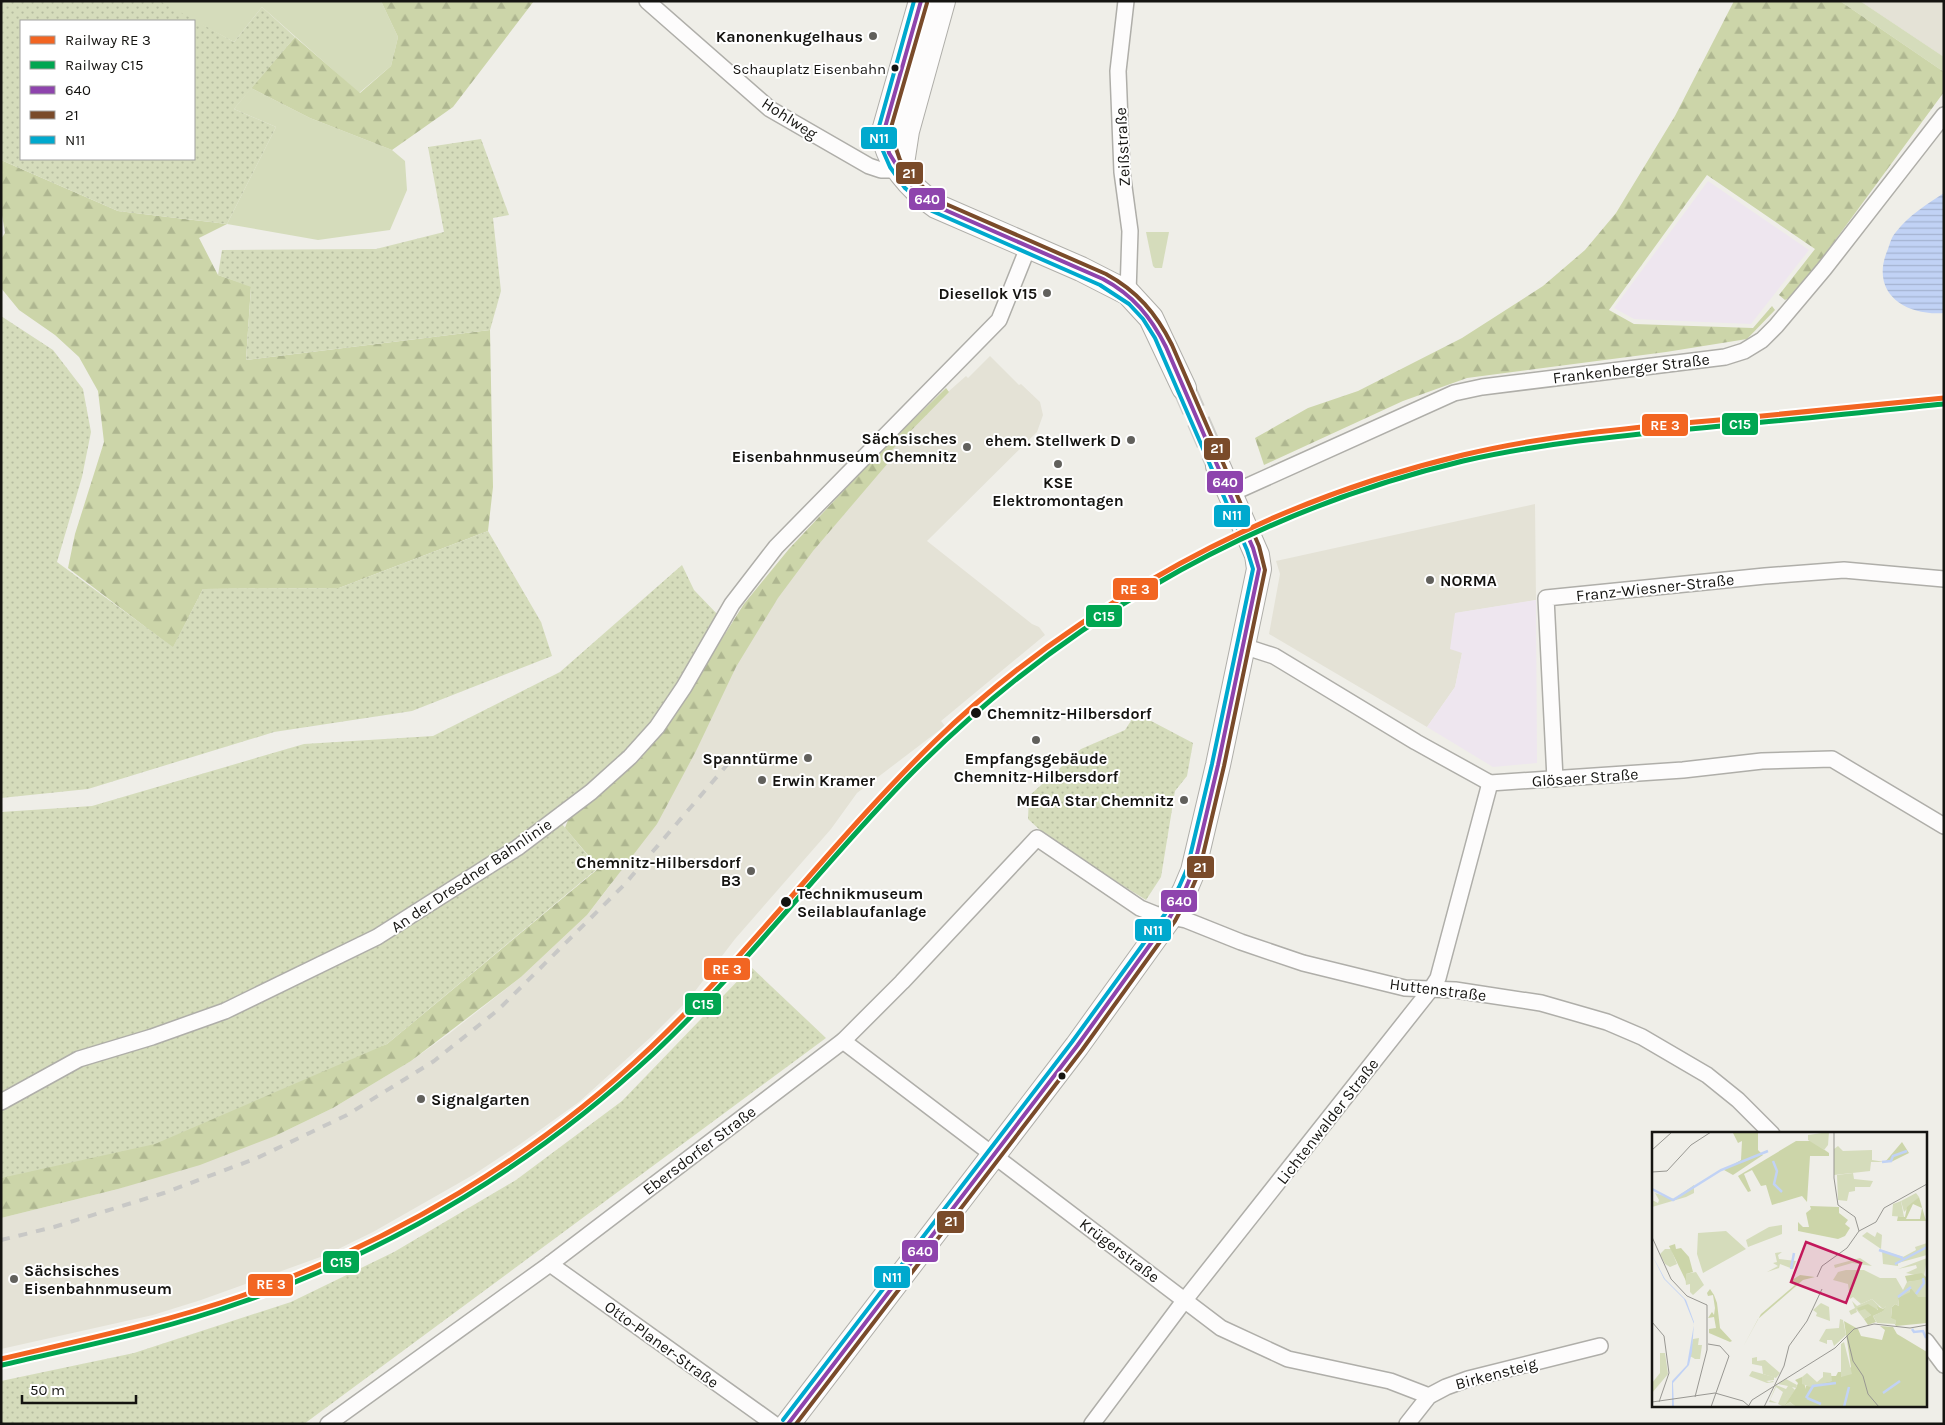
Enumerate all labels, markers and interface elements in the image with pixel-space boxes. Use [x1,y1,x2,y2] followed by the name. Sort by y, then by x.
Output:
[20,20,195,160] legend
[716,27,863,46] place label: Kanonenkugelhaus
[867,30,879,42] marker: Kanonenkugelhaus
[65,31,151,49] text: Railway RE 3
[65,56,143,74] text: Railway C15
[732,60,886,78] place label: Schauplatz Eisenbahn
[890,63,900,73] marker: Schauplatz Eisenbahn
[65,81,91,99] text: 640
[758,93,821,143] street label: Hohlweg
[65,106,79,124] text: 21
[1111,107,1134,187] street label: Zeißstraße
[860,126,898,150] line badge: N11
[869,130,889,147] text: N11
[65,131,85,149] text: N11
[895,161,924,185] line badge: 21
[902,165,916,182] text: 21
[908,187,946,211] line badge: 640
[914,191,940,208] text: 640
[938,284,1037,303] place label: Diesellok V15
[1041,287,1053,299] marker: Diesellok V15
[1552,349,1711,388] street label: Frankenberger Straße
[1721,412,1759,436] line badge: C15
[1641,413,1689,437] line badge: RE 3
[1729,416,1751,433] text: C15
[1650,417,1680,434] text: RE 3
[732,429,957,466] place label: Sächsisches Eisenbahnmuseum Chemnitz
[985,431,1121,450] place label: ehem. Stellwerk D
[1125,434,1137,446] marker: ehem. Stellwerk D
[1203,437,1231,461] line badge: 21
[1210,440,1224,457] text: 21
[961,441,973,453] marker: Sächsisches Eisenbahnmuseum Chemnitz
[1052,458,1064,470] marker: KSE Elektromontagen
[1206,470,1244,494] line badge: 640
[992,473,1124,510] place label: KSE Elektromontagen
[1212,474,1238,491] text: 640
[1213,504,1251,528] line badge: N11
[1222,507,1242,524] text: N11
[1575,570,1735,605] street label: Franz-Wiesner-Straße
[1440,571,1497,590] place label: NORMA
[1424,574,1436,586] marker: NORMA
[1112,577,1159,601] line badge: RE 3
[1120,581,1150,598] text: RE 3
[1085,604,1123,628] line badge: C15
[1093,608,1115,625] text: C15
[987,704,1152,723] place label: Chemnitz-Hilbersdorf
[969,706,983,720] marker: Chemnitz-Hilbersdorf
[1030,734,1042,746] marker: Empfangsgebäude Chemnitz-Hilbersdorf
[702,749,798,768] place label: Spanntürme
[954,749,1118,786] place label: Empfangsgebäude Chemnitz-Hilbersdorf
[802,752,814,764] marker: Spanntürme
[1531,764,1639,791] street label: Glösaer Straße
[772,771,876,790] place label: Erwin Kramer
[756,774,768,786] marker: Erwin Kramer
[1016,791,1174,810] place label: MEGA Star Chemnitz
[1178,794,1190,806] marker: MEGA Star Chemnitz
[387,814,555,936] street label: An der Dresdner Bahnlinie
[576,853,741,890] place label: Chemnitz-Hilbersdorf B3
[1186,855,1215,879] line badge: 21
[1193,859,1207,876] text: 21
[745,865,757,877] marker: Chemnitz-Hilbersdorf B3
[797,884,926,921] place label: Technikmuseum Seilablaufanlage
[1160,889,1198,913] line badge: 640
[1166,893,1192,910] text: 640
[779,895,793,909] marker: Technikmuseum Seilablaufanlage
[1134,918,1172,942] line badge: N11
[1143,922,1163,939] text: N11
[703,957,751,981] line badge: RE 3
[712,961,742,978] text: RE 3
[1388,974,1487,1005] street label: Huttenstraße
[684,992,722,1016] line badge: C15
[692,996,714,1013] text: C15
[1272,1055,1382,1188] street label: Lichtenwalder Straße
[1057,1071,1067,1081] unlabelled marker
[431,1090,530,1109] place label: Signalgarten
[415,1093,427,1105] marker: Signalgarten
[639,1102,760,1199] street label: Ebersdorfer Straße
[1652,1132,1928,1408] inset map
[936,1210,965,1234] line badge: 21
[944,1213,958,1230] text: 21
[1076,1214,1163,1287] street label: Krügerstraße
[901,1239,939,1263] line badge: 640
[907,1243,933,1260] text: 640
[322,1250,360,1274] line badge: C15
[330,1254,352,1271] text: C15
[24,1261,172,1298] place label: Sächsisches Eisenbahnmuseum
[873,1265,911,1289] line badge: N11
[882,1269,902,1286] text: N11
[8,1273,20,1285] marker: Sächsisches Eisenbahnmuseum
[247,1273,294,1297] line badge: RE 3
[256,1276,286,1293] text: RE 3
[601,1297,722,1392] street label: Otto-Planer-Straße
[1453,1353,1539,1394] street label: Birkensteig
[22,1372,136,1404] scale bar
[30,1381,65,1399] text: 50 m

